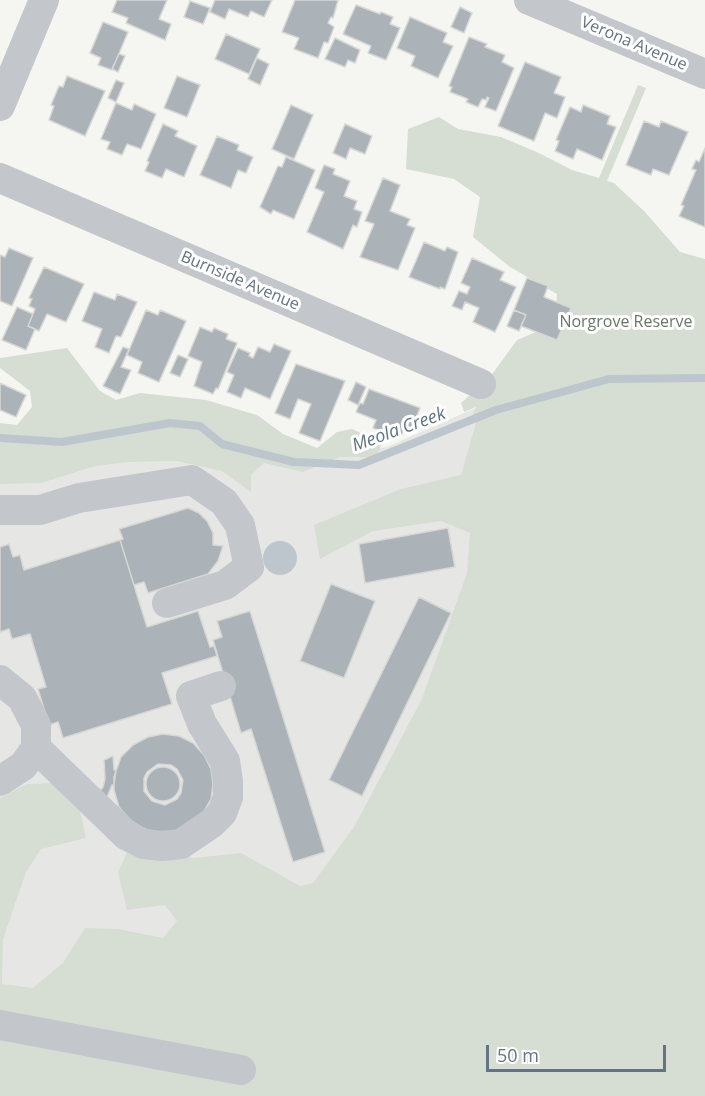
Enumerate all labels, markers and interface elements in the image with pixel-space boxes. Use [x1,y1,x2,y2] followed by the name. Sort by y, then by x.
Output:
[578,13,690,75] street label: Verona Avenue
[178,247,302,315] street label: Burnside Avenue
[559,312,693,332] park label: Norgrove Reserve
[349,403,449,457] water label: Meola Creek
[489,1033,669,1071] scale bar
[497,1043,539,1067] text: 50 m

